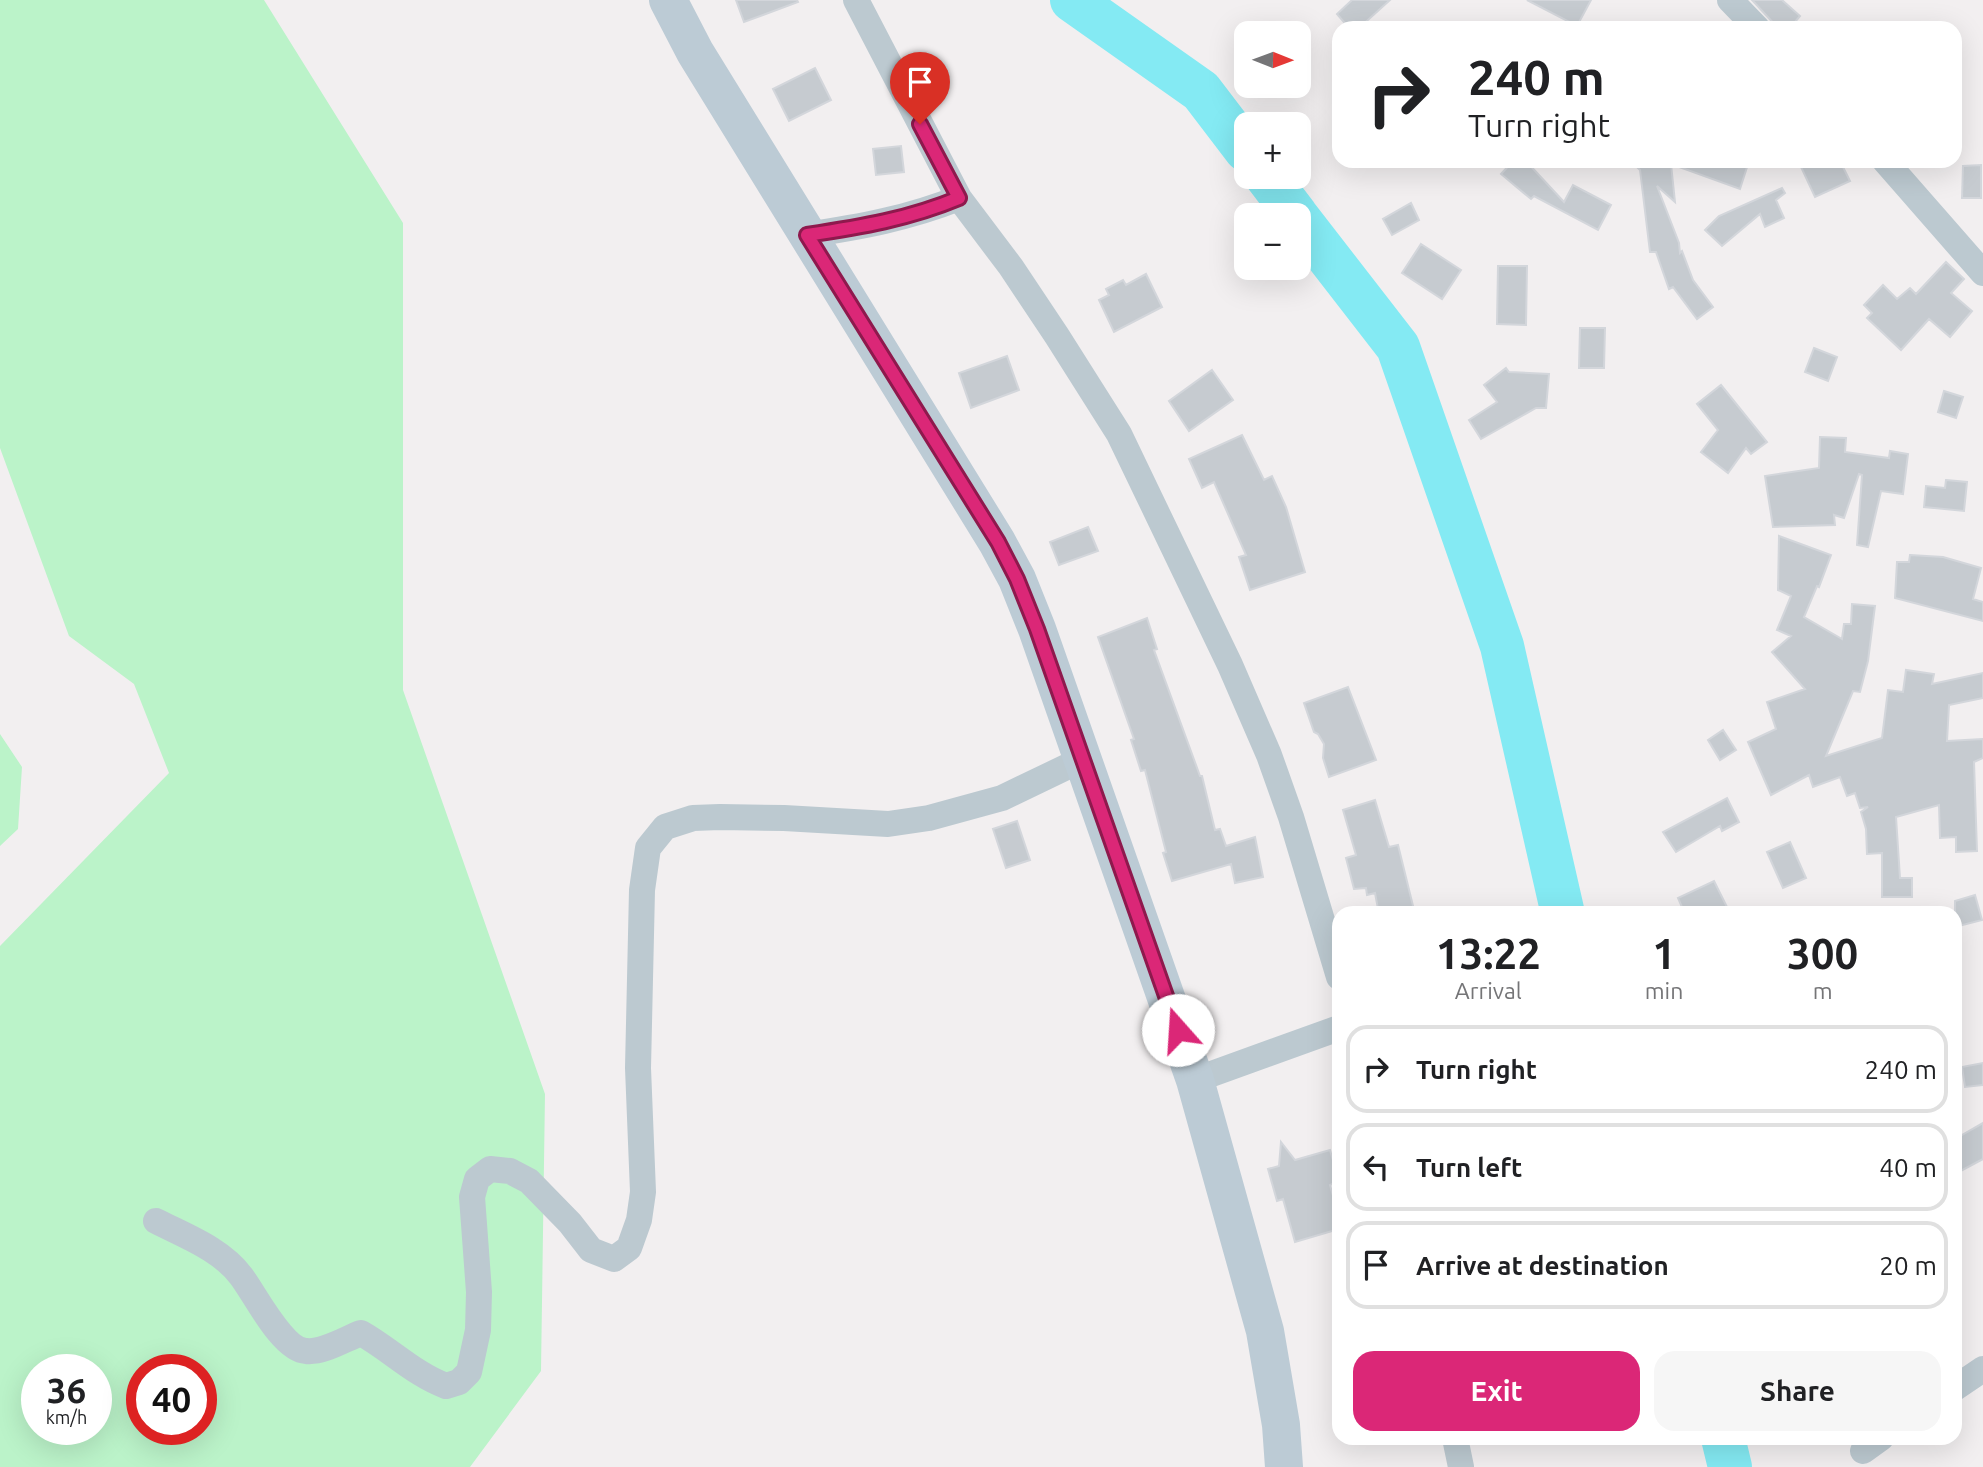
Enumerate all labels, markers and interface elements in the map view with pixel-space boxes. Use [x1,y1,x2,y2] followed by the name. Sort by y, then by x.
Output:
[1234,21,1311,98] north arrow
[1234,21,1311,280] map controls
[1353,49,1444,140] icon: right
[1468,49,1605,104] text: 240 m
[890,52,950,124] pin
[901,63,939,101] icon: arrive
[1468,107,1610,143] text: Turn right
[1234,112,1311,189] button: +
[1234,203,1311,280] button: −
[1436,930,1541,977] text: 13:22
[1652,930,1676,977] text: 1
[1787,930,1858,977] text: 300
[1455,978,1522,1003] text: Arrival
[1645,978,1683,1003] text: min
[1813,978,1833,1003] text: m
[1141,993,1215,1067] position arrow
[1357,1050,1395,1088] icon: right
[1416,1055,1537,1084] text: Turn right
[1865,1055,1937,1084] text: 240 m
[1357,1148,1395,1186] icon: left
[1416,1153,1522,1182] text: Turn left
[1879,1153,1937,1182] text: 40 m
[1357,1246,1395,1284] icon: arrive
[1416,1251,1669,1280] text: Arrive at destination
[1879,1251,1937,1280] text: 20 m
[1353,1351,1640,1431] button: Exit
[1654,1351,1941,1431] button: Share
[126,1354,217,1445] speed limit sign: 40
[47,1370,86,1410] text: 36
[46,1407,87,1427] text: km/h

